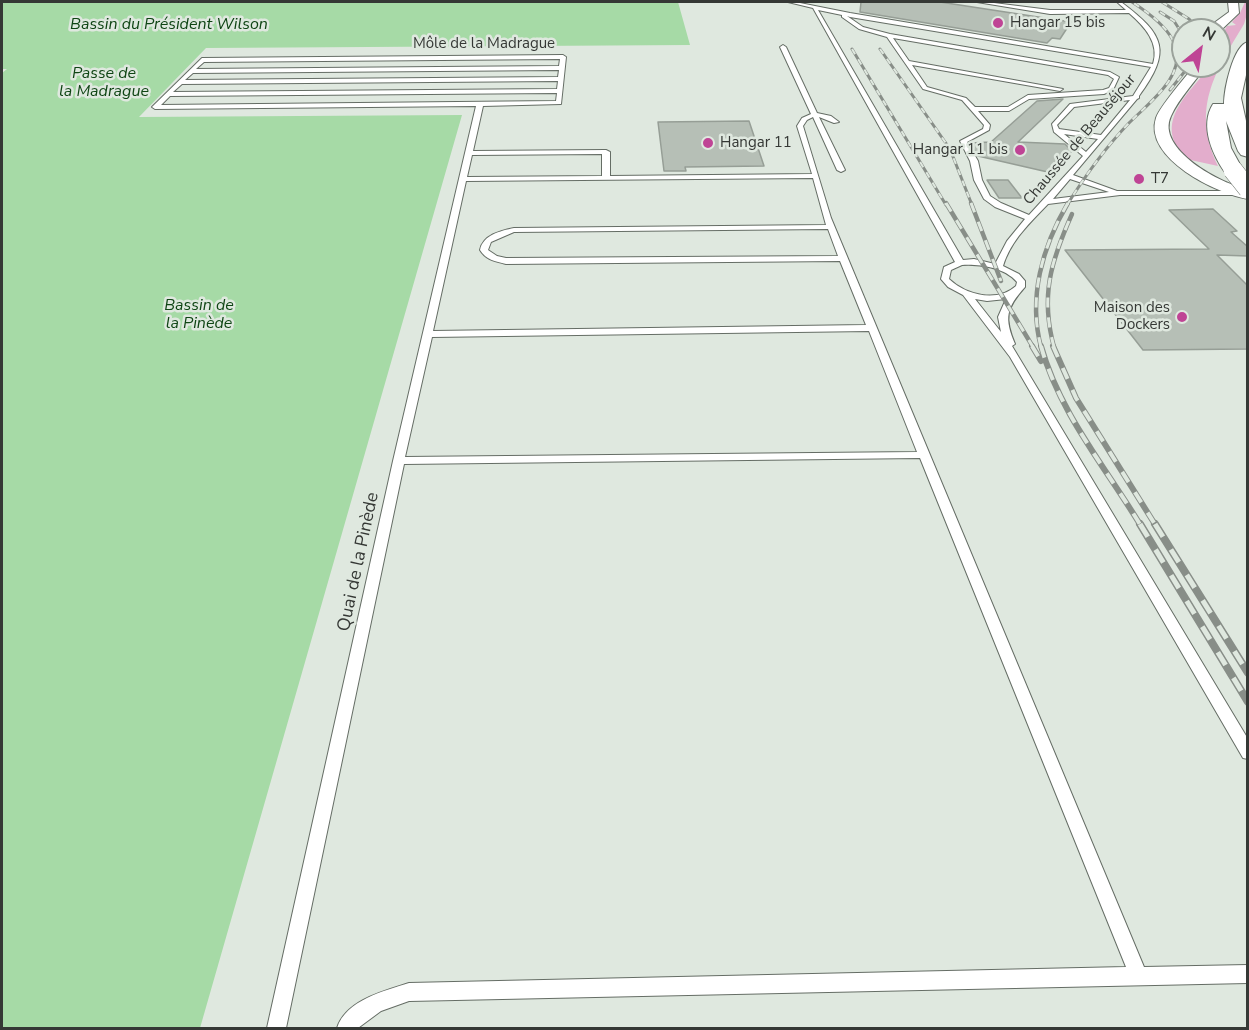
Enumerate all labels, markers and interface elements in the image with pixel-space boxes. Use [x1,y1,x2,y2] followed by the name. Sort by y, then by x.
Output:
[1010,14,1105,32] place label: Hangar 15 bis
[70,15,268,35] water label: Bassin du Président Wilson
[991,16,1005,30] marker: Hangar 15 bis
[1171,18,1231,78] north arrow
[1198,22,1220,47] text: N
[413,35,555,53] street label: Môle de la Madrague
[59,64,149,102] water label: Passe de la Madrague
[1020,71,1140,209] street label: Chaussée de Beauséjour
[720,134,792,152] place label: Hangar 11
[701,136,715,150] marker: Hangar 11
[913,141,1008,159] place label: Hangar 11 bis
[1013,143,1027,157] marker: Hangar 11 bis
[1151,170,1169,188] place label: T7
[1132,172,1146,186] marker: T7
[164,296,234,334] water label: Bassin de la Pinède
[1094,299,1170,334] place label: Maison des Dockers
[1175,310,1189,324] marker: Maison des Dockers
[334,490,384,634] street label: Quai de la Pinède

